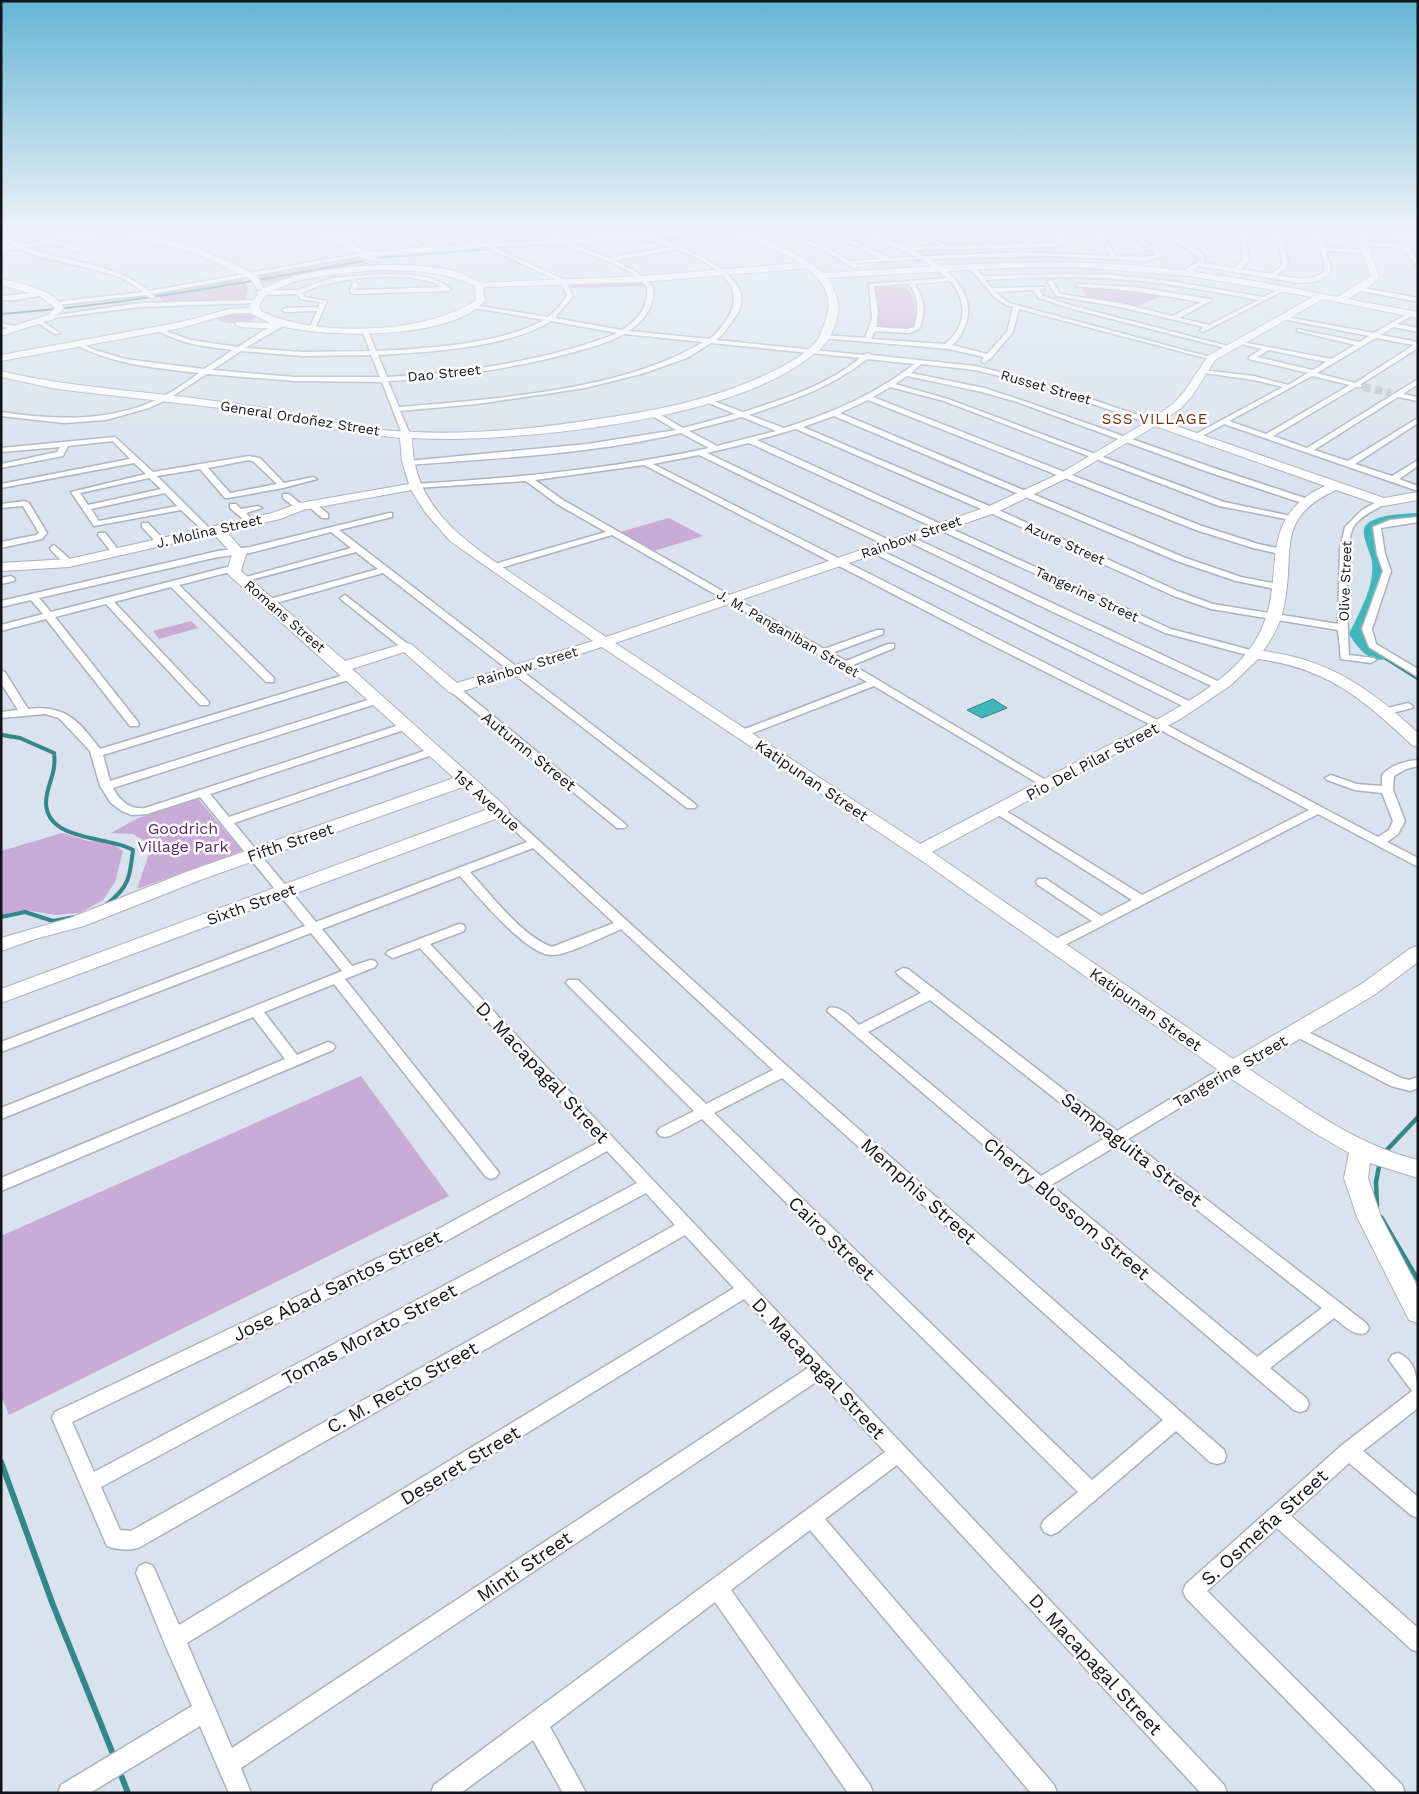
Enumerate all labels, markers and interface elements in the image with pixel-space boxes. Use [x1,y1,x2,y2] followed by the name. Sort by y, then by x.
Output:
[407,361,481,385] street label: Dao Street
[999,366,1093,408] street label: Russet Street
[219,397,381,439] street label: General Ordoñez Street
[1102,410,1208,428] district label: SSS VILLAGE
[155,511,263,551] street label: J. Molina Street
[859,512,963,562] street label: Rainbow Street
[1023,518,1108,568] street label: Azure Street
[1336,540,1354,622] street label: Olive Street
[1033,563,1141,625] street label: Tangerine Street
[241,577,329,655] street label: Romans Street
[714,586,862,680] street label: J. M. Panganiban Street
[475,643,580,689] street label: Rainbow Street
[478,708,580,795] street label: Autumn Street
[1023,718,1162,804] street label: Pio Del Pilar Street
[752,736,872,825] street label: Katipunan Street
[450,766,524,835] street label: 1st Avenue
[137,819,229,856] park label: Goodrich Village Park
[245,819,336,866] street label: Fifth Street
[204,880,298,929] street label: Sixth Street
[1086,964,1206,1055] street label: Katipunan Street
[471,997,614,1148] street label: D. Macapagal Street
[1170,1031,1291,1112] street label: Tangerine Street
[1057,1087,1207,1212] street label: Sampaguita Street
[979,1132,1154,1285] street label: Cherry Blossom Street
[856,1133,981,1249] street label: Memphis Street
[784,1191,880,1285] street label: Cairo Street
[229,1225,446,1346] street label: Jose Abad Santos Street
[278,1279,461,1390] street label: Tomas Morato Street
[747,1293,890,1444] street label: D. Macapagal Street
[323,1336,482,1438] street label: C. M. Recto Street
[396,1421,524,1510] street label: Deseret Street
[1196,1464,1333,1590] street label: S. Osmeña Street
[472,1526,576,1607] street label: Minti Street
[1024,1589,1167,1740] street label: D. Macapagal Street

